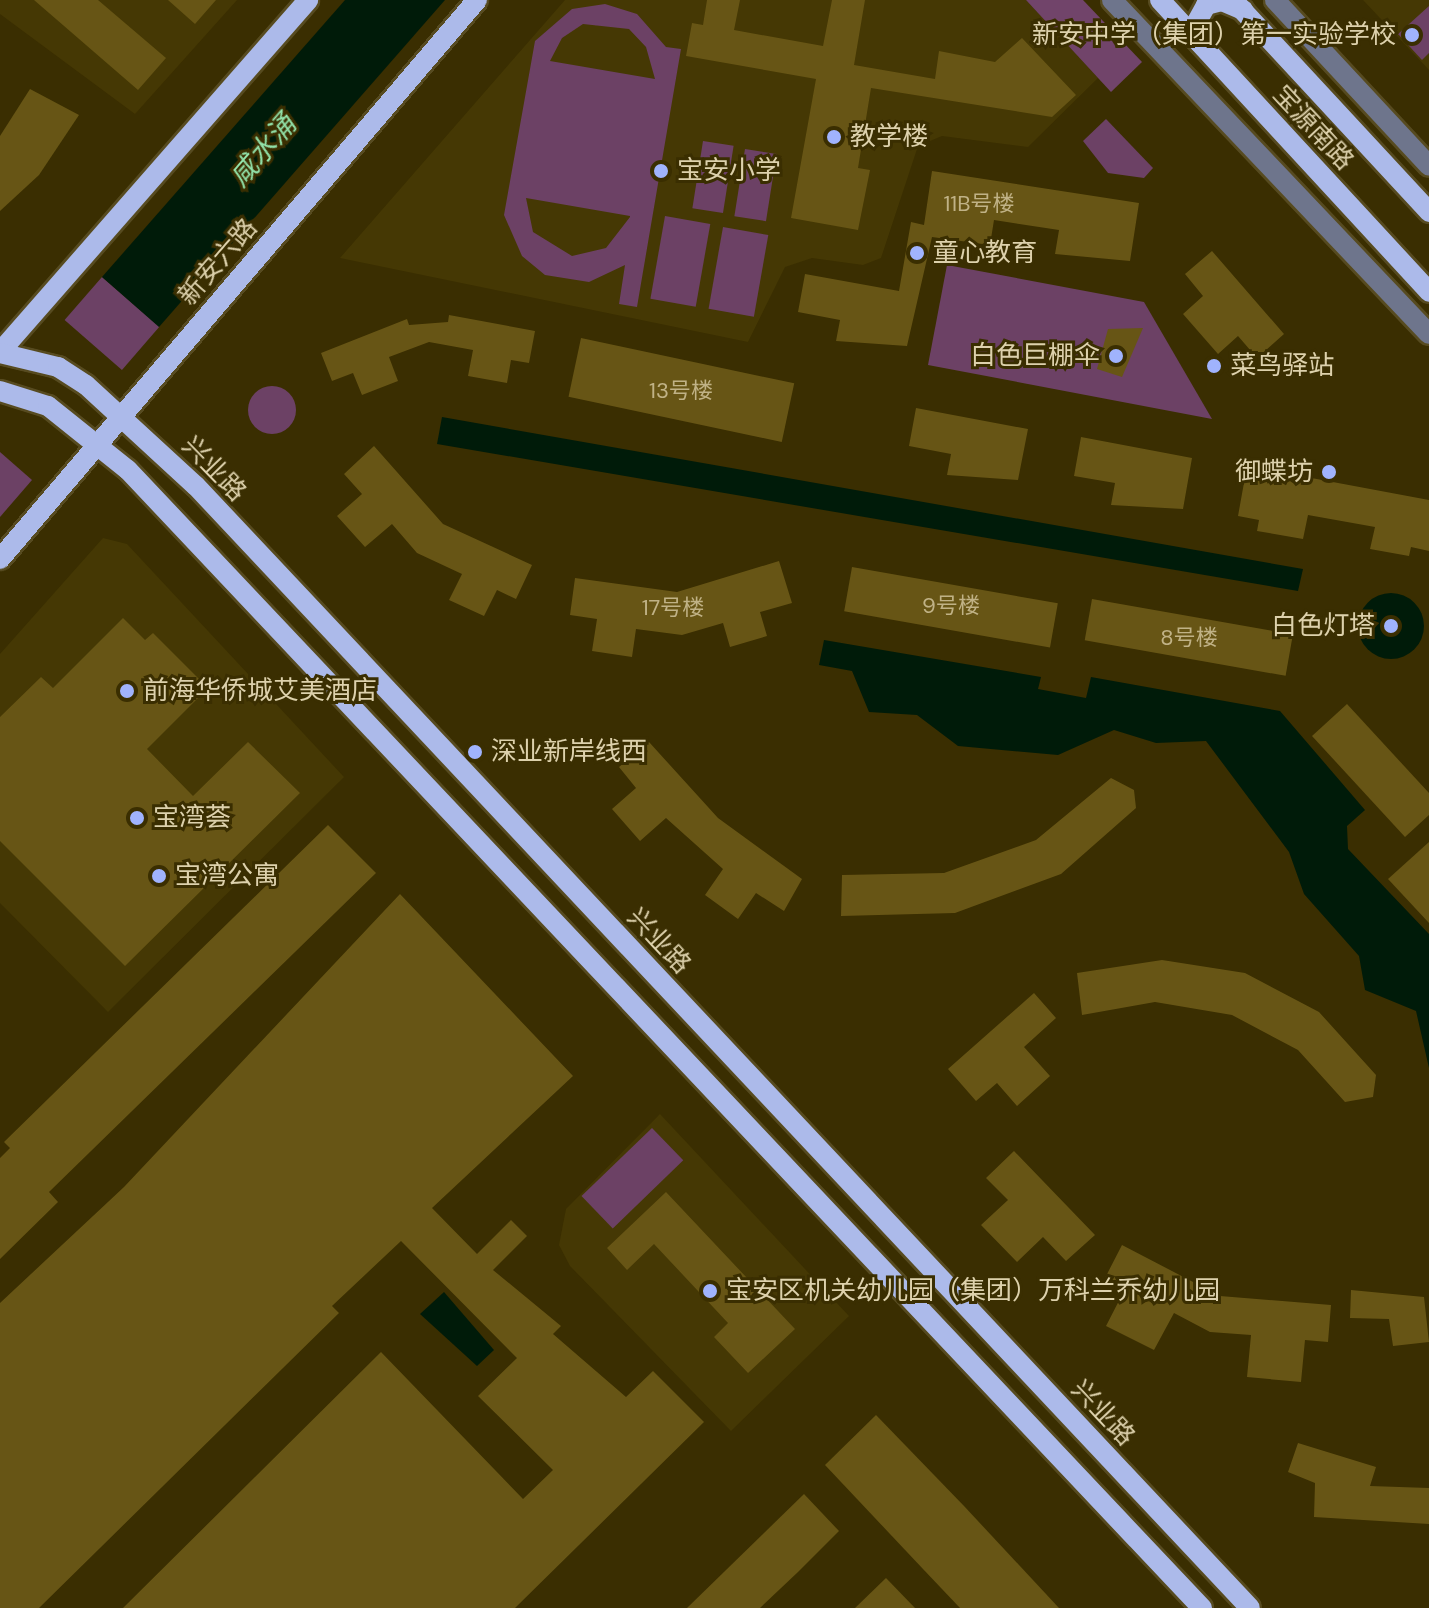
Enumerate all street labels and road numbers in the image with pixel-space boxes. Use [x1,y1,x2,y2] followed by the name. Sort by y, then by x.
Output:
[1266,79,1360,177] street label: 宝源南路
[172,213,264,311] street label: 新安六路
[176,430,252,508] street label: 兴业路
[621,902,697,980] street label: 兴业路
[1065,1374,1141,1452] street label: 兴业路

